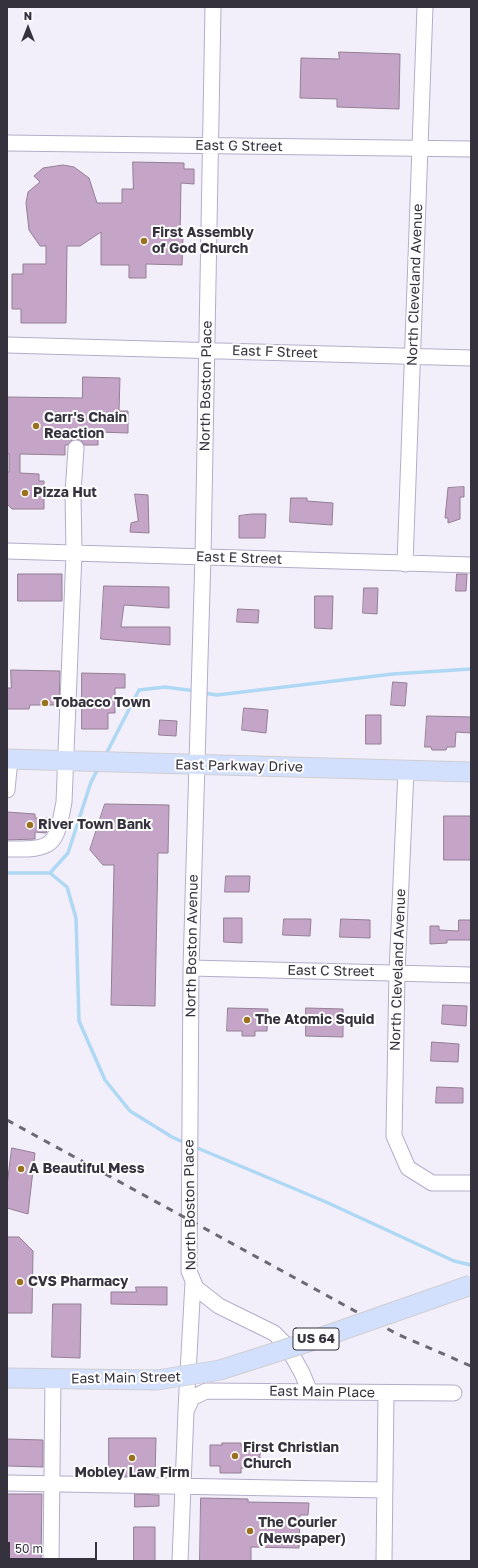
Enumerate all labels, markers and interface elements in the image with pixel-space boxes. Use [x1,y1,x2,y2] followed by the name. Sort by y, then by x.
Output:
[8,8,48,48] north arrow
[24,9,32,22] text: N
[195,137,283,155] street label: East G Street
[404,204,426,366] street label: North Cleveland Avenue
[152,225,254,258] place label: First Assembly of God Church
[139,236,149,246] marker: First Assembly of God Church
[196,320,216,452] street label: North Boston Place
[232,342,318,362] street label: East F Street
[44,410,127,442] place label: Carr's Chain Reaction
[31,421,41,431] marker: Carr's Chain Reaction
[33,485,97,501] place label: Pizza Hut
[20,488,30,498] marker: Pizza Hut
[196,548,282,568] street label: East E Street
[53,695,151,711] place label: Tobacco Town
[40,698,50,708] marker: Tobacco Town
[175,756,303,776] street label: East Parkway Drive
[38,817,151,833] place label: River Town Bank
[25,820,35,830] marker: River Town Bank
[182,874,202,1018] street label: North Boston Avenue
[387,889,409,1051] street label: North Cleveland Avenue
[287,962,375,980] street label: East C Street
[255,1012,374,1028] place label: The Atomic Squid
[242,1015,252,1025] marker: The Atomic Squid
[180,1139,200,1271] street label: North Boston Place
[29,1161,144,1177] place label: A Beautiful Mess
[16,1164,26,1174] marker: A Beautiful Mess
[28,1274,128,1290] place label: CVS Pharmacy
[15,1277,25,1287] marker: CVS Pharmacy
[293,1328,339,1350] road number: US 64
[71,1369,181,1387] street label: East Main Street
[269,1383,375,1401] street label: East Main Place
[243,1440,339,1472] place label: First Christian Church
[230,1451,240,1461] marker: First Christian Church
[127,1453,137,1463] marker: Mobley Law Firm
[74,1465,190,1481] place label: Mobley Law Firm
[258,1515,346,1548] place label: The Courier (Newspaper)
[245,1526,255,1536] marker: The Courier (Newspaper)
[10,1534,99,1560] scale bar
[15,1541,43,1556] text: 50 m

